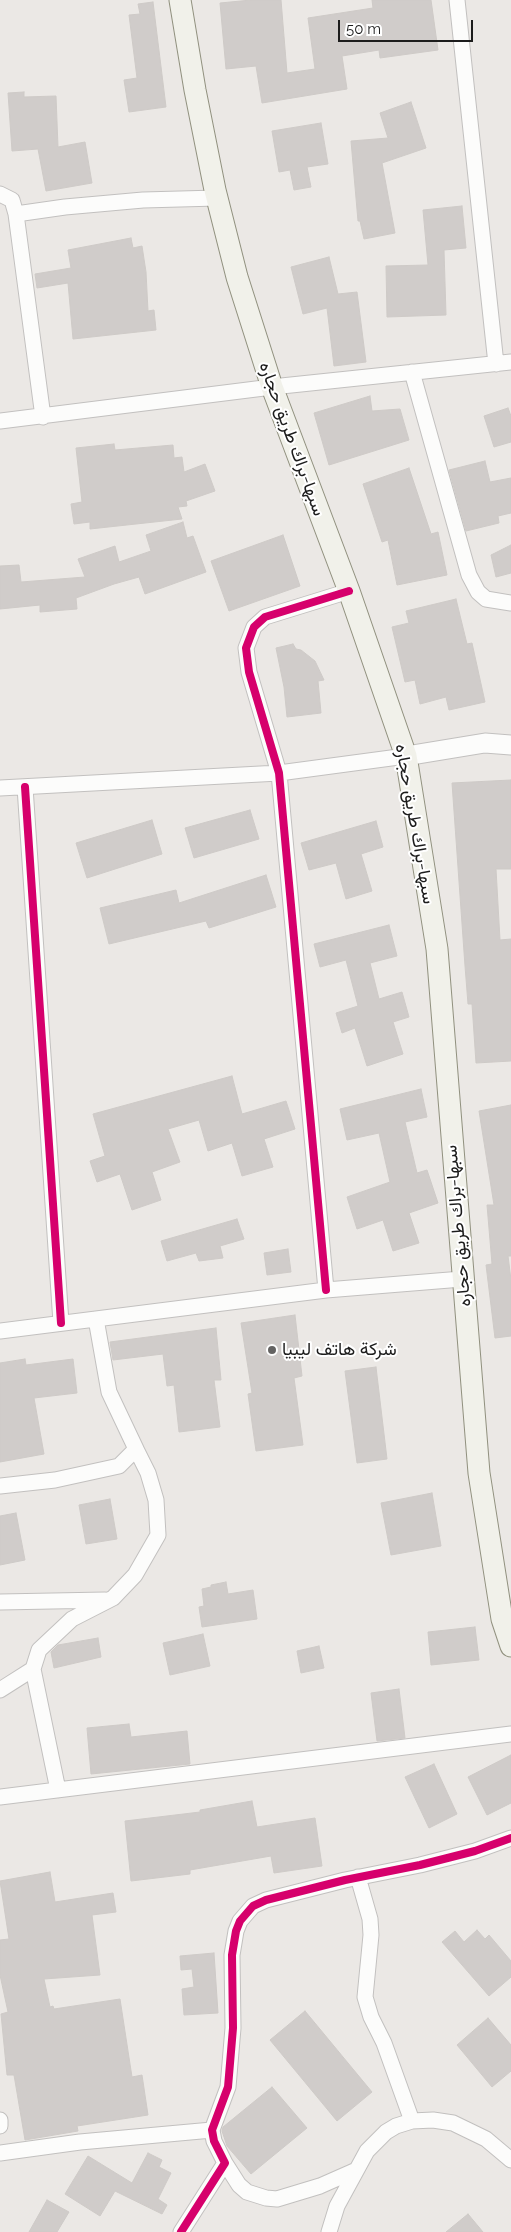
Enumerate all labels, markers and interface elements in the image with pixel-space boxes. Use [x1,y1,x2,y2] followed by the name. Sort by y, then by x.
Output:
[341,10,476,42] scale bar
[346,20,381,38] text: 50 m
[254,359,330,519] street label: سبها-براك طريق حجاره
[390,742,440,906] street label: سبها-براك طريق حجاره
[440,1144,476,1308] street label: سبها-براك طريق حجاره
[282,1339,397,1361] place label: شركة هاتف ليبيا
[266,1344,278,1356] marker: شركة هاتف ليبيا

